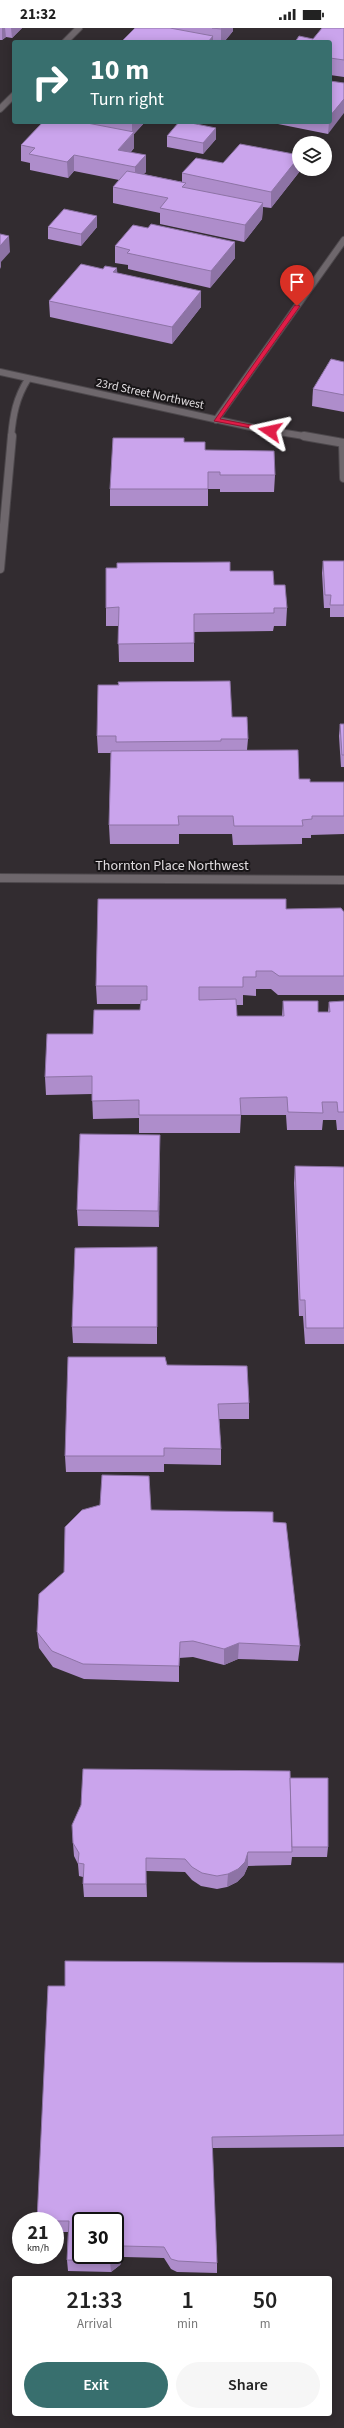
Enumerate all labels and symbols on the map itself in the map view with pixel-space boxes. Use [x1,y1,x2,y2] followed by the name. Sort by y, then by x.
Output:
[280,265,314,306] pin
[94,374,206,414] street label: 23rd Street Northwest
[249,410,291,452] position arrow
[95,856,249,876] street label: Thornton Place Northwest
[72,2212,124,2264] speed limit sign: 30

